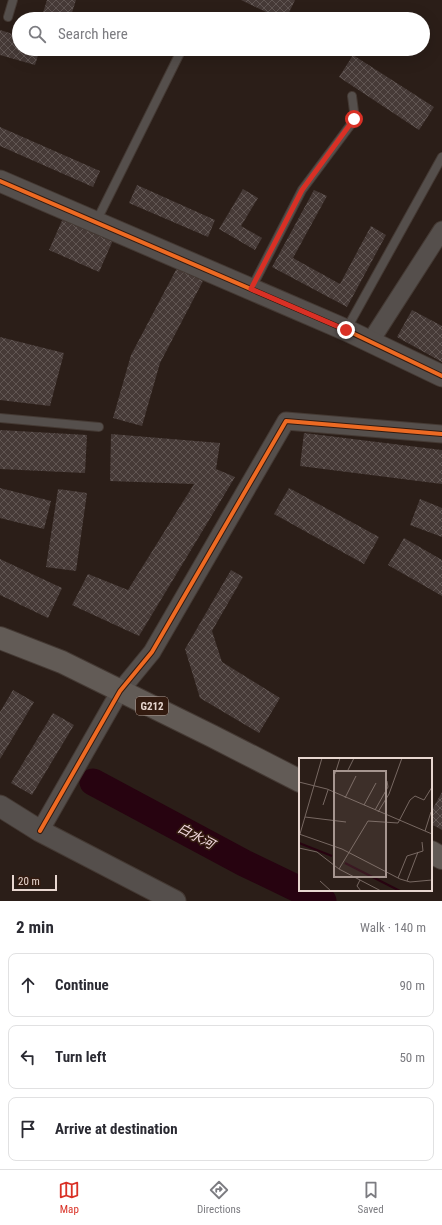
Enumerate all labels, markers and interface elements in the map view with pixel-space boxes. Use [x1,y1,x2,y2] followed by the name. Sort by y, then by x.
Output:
[12,12,430,56] search box
[26,23,48,45] icon: search
[58,25,128,43] text: Search here
[345,110,363,128] route start
[337,321,355,339] route end
[136,697,168,715] road number: G212
[299,758,432,891] inset map
[175,820,219,853] water label: 白水河
[12,873,57,892] scale bar
[18,875,40,888] text: 20 m
[16,917,54,937] text: 2 min
[360,920,426,935] text: Walk · 140 m
[17,974,39,996] icon: ahead
[55,976,109,994] text: Continue
[399,978,425,993] text: 90 m
[17,1046,39,1068] icon: left
[55,1048,106,1066] text: Turn left
[399,1050,425,1065] text: 50 m
[17,1118,39,1140] icon: arrive
[55,1120,178,1138] text: Arrive at destination
[58,1179,80,1216] tab: Map
[197,1179,241,1216] tab: Directions
[358,1179,384,1216] tab: Saved

